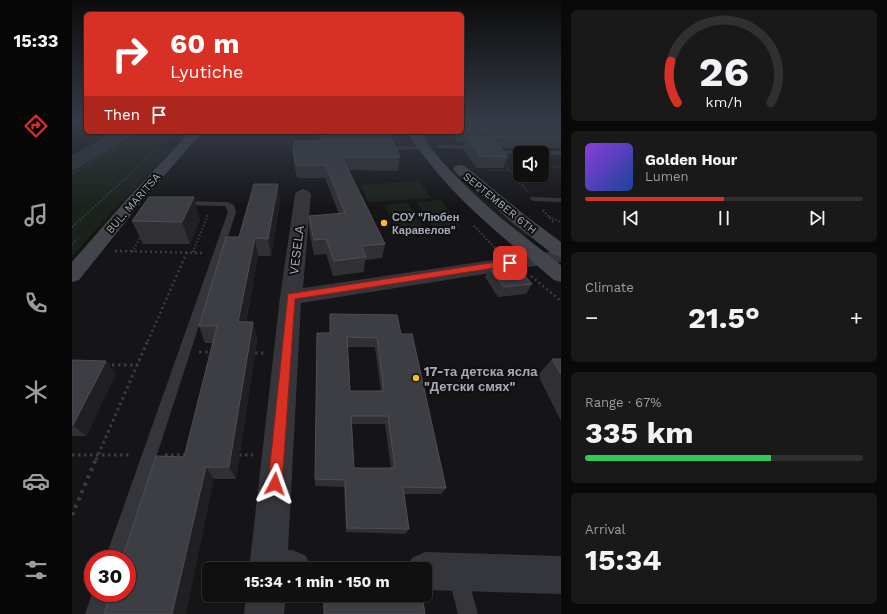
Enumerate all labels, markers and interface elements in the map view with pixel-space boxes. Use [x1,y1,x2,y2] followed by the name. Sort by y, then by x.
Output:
[170,27,240,60] text: 60 m
[104,28,156,80] icon: right
[13,30,59,51] text: 15:33
[699,47,749,96] text: 26
[170,61,243,82] text: Lyutiche
[706,94,742,110] text: km/h
[148,104,170,126] icon: arrive
[104,106,140,124] text: Then
[22,112,50,140] icon: directions
[513,146,549,182] map controls
[513,146,549,182] button: sound
[645,151,737,169] text: Golden Hour
[645,169,689,184] text: Lumen
[104,170,163,236] street label: BUL. MARITSA
[460,170,539,237] street label: SEPTEMBER 6TH
[22,201,50,229] icon: music
[620,207,642,229] icon: previous
[713,207,735,229] icon: pause
[806,207,828,229] icon: next
[392,211,459,237] place label: СОУ "Любен Каравелов"
[379,218,389,228] marker: СОУ "Любен Каравелов"
[286,224,307,276] street label: VESELA
[493,246,527,280] pin
[499,252,521,274] icon: arrive
[585,280,634,295] text: Climate
[22,289,50,317] icon: phone
[688,300,760,335] text: 21.5°
[585,305,598,330] text: −
[850,305,863,330] text: +
[424,364,538,394] place label: 17-та детска ясла "Детски смях"
[411,373,421,383] marker: 17-та детска ясла "Детски смях"
[22,378,50,406] icon: climate
[585,395,661,410] text: Range · 67%
[585,415,694,450] text: 335 km
[254,463,296,505] position arrow
[22,467,50,495] icon: car
[585,522,626,537] text: Arrival
[585,542,662,577] text: 15:34
[84,550,136,602] speed limit sign: 30
[22,556,50,584] icon: filters
[244,573,390,591] text: 15:34 · 1 min · 150 m

